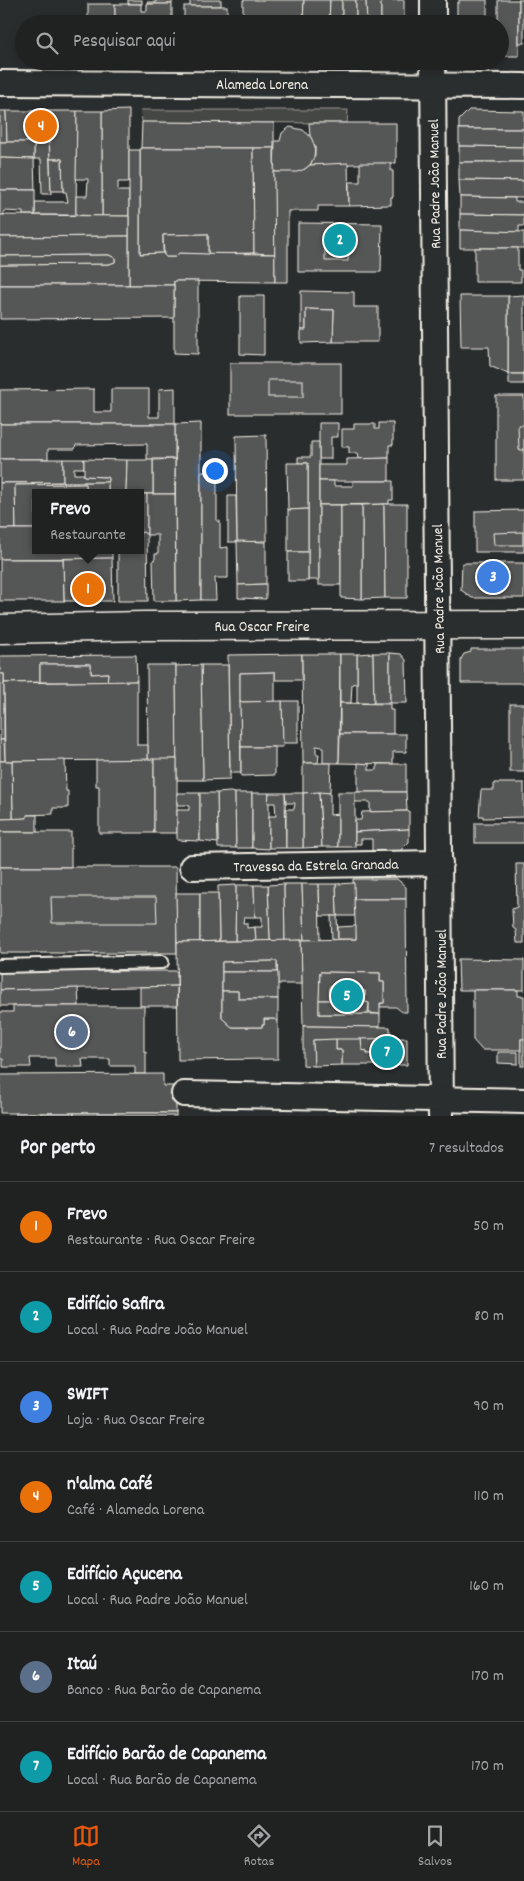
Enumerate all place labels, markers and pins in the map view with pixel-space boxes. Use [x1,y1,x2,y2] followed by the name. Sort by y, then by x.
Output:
[25,107,57,145] pin: 4
[324,221,356,259] pin: 2
[477,558,509,596] pin: 3
[72,570,104,608] pin: 1
[331,977,363,1015] pin: 5
[56,1013,88,1051] pin: 6
[371,1033,403,1071] pin: 7

